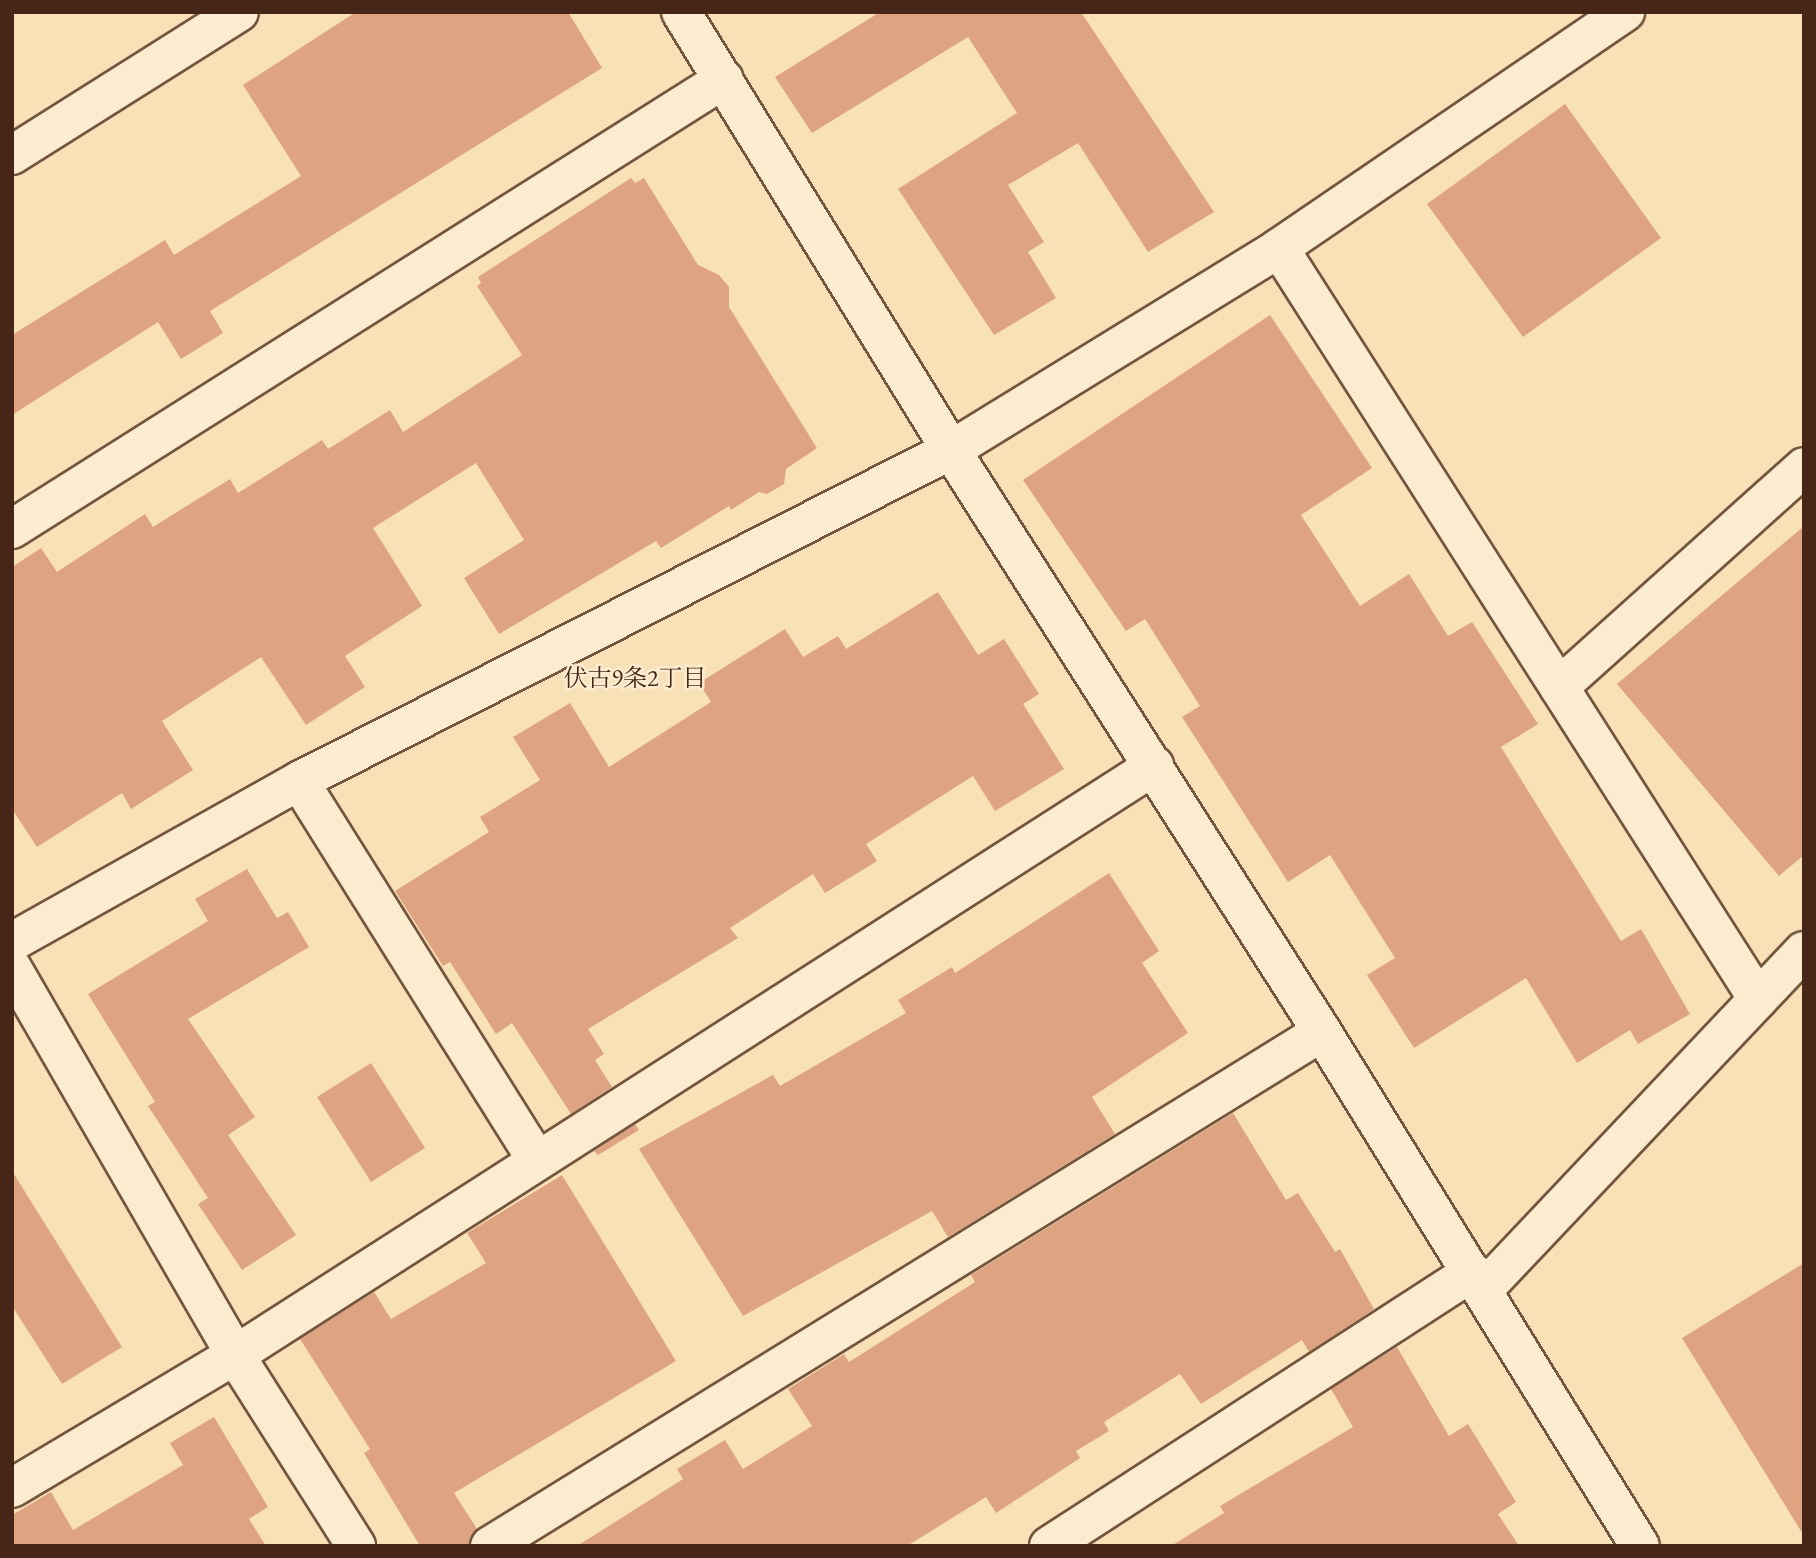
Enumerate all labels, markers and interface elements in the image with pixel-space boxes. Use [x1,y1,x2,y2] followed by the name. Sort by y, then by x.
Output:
[563,664,707,692] district label: 伏古9条2丁目

